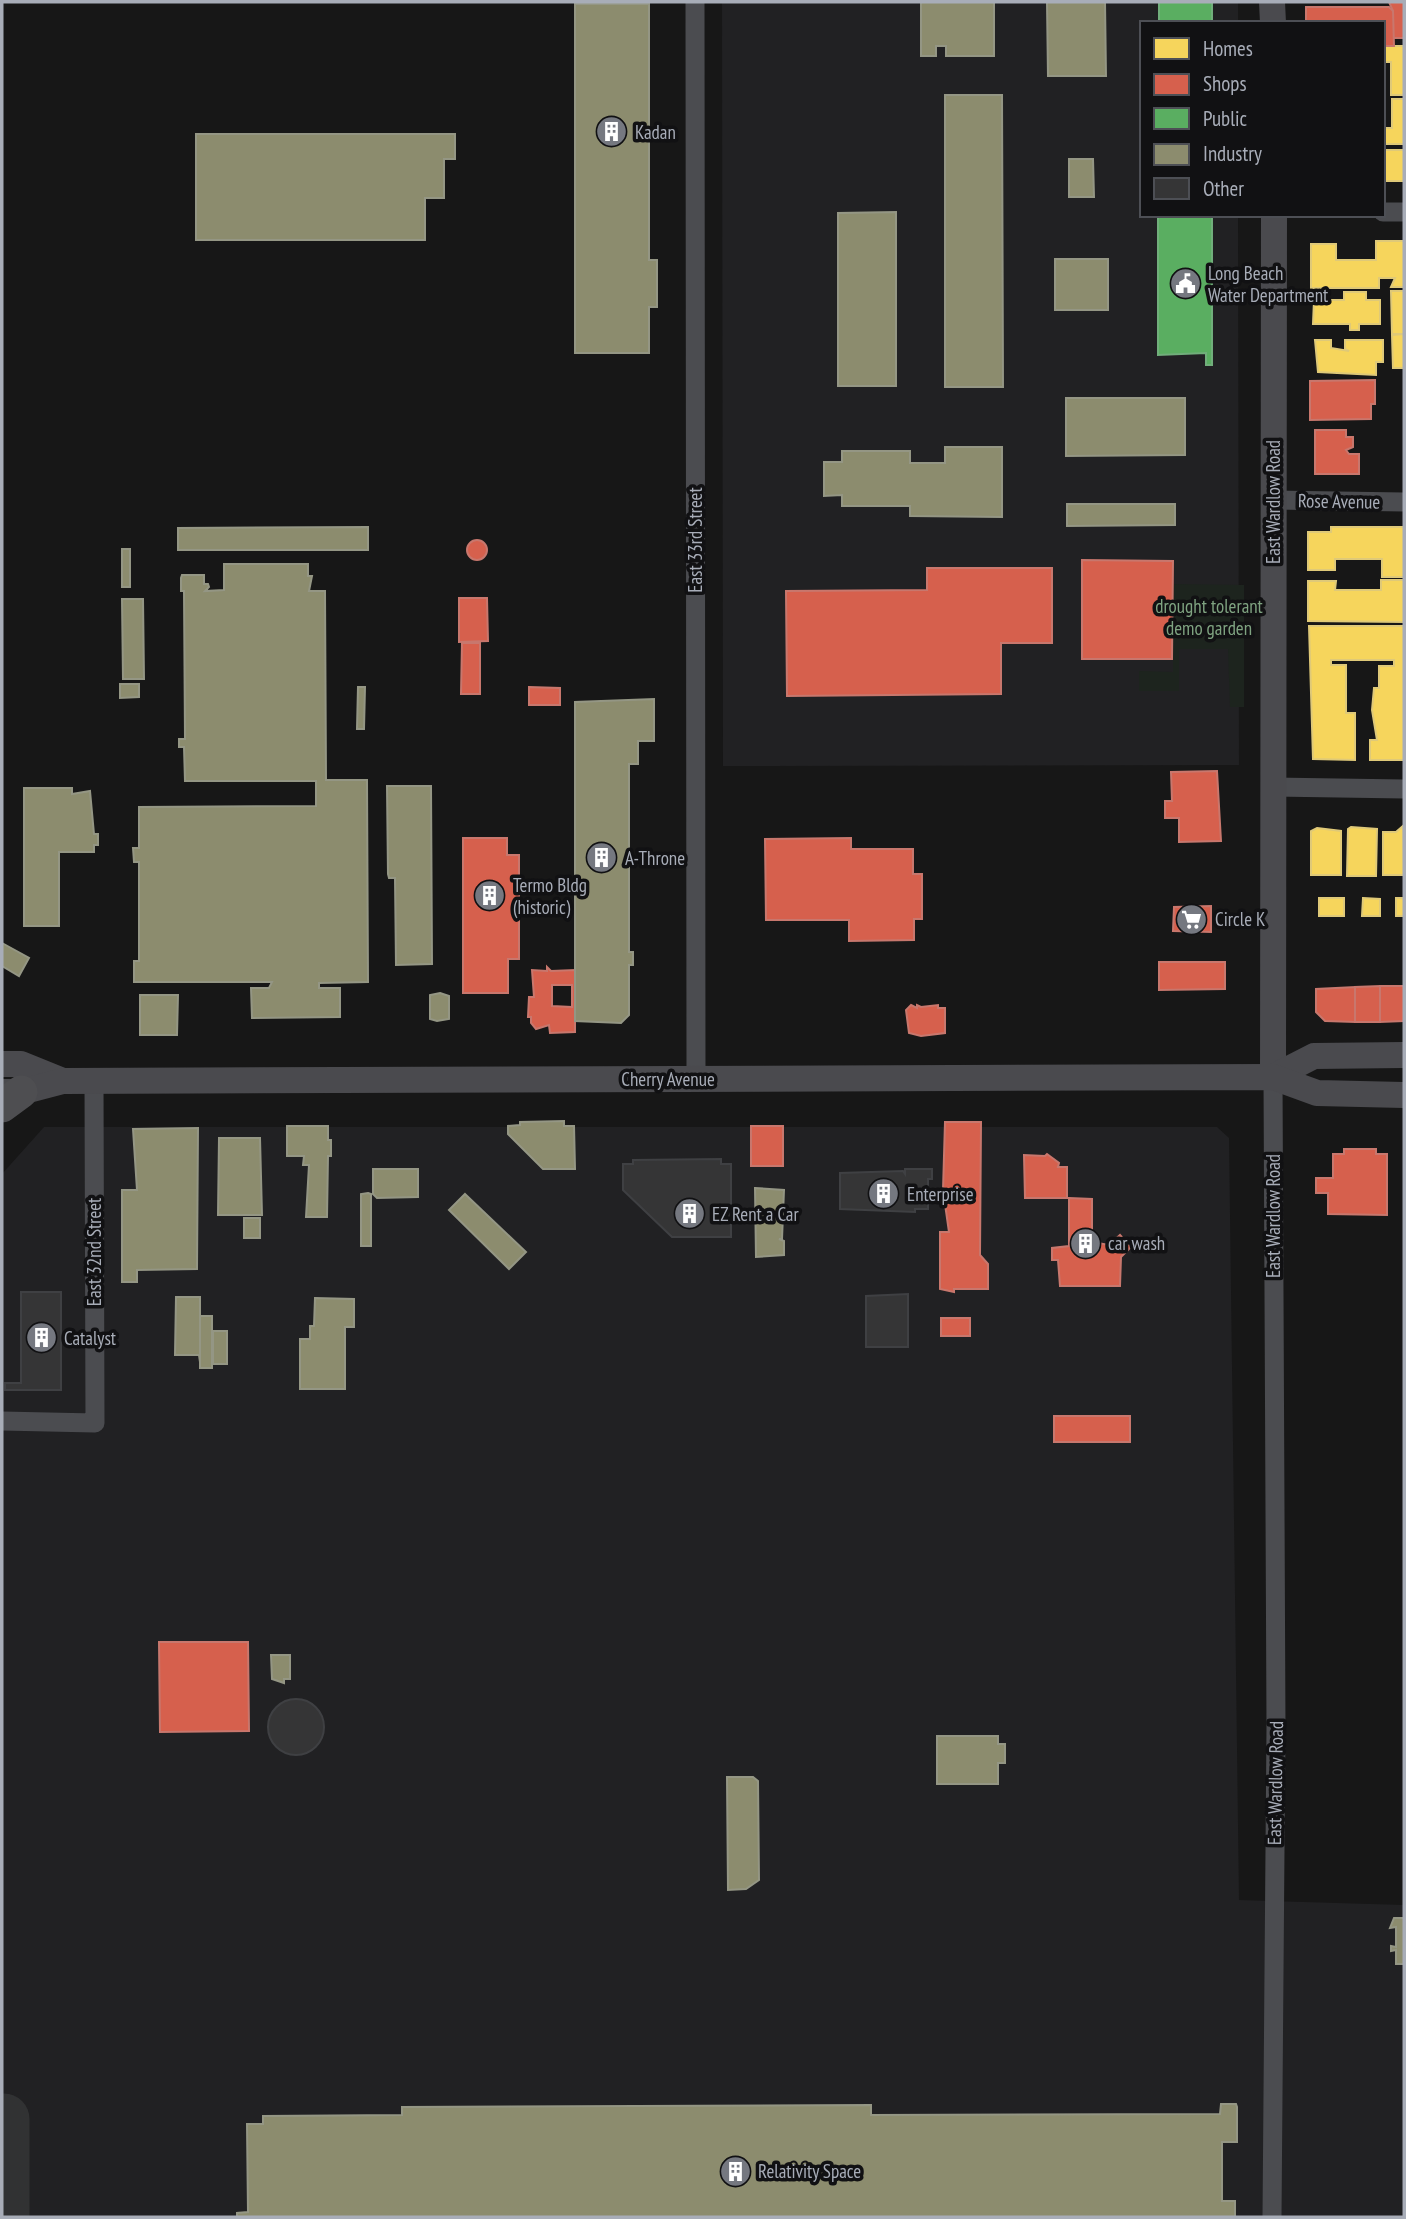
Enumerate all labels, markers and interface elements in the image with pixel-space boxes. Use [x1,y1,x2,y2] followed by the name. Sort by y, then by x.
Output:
[1140,21,1385,217] legend
[1203,35,1253,62] text: Homes
[1203,70,1247,97] text: Shops
[1203,105,1248,132] text: Public
[595,115,629,149] building icon: Kadan
[635,120,676,144] place label: Kadan
[1203,140,1262,167] text: Industry
[1203,175,1244,202] text: Other
[1208,261,1329,307] place label: Long Beach Water Department
[1168,267,1202,301] public building icon: Long Beach Water Department
[1261,440,1285,564] street label: East Wardlow Road
[683,487,707,593] street label: East 33rd Street
[1298,488,1381,514] street label: Rose Avenue
[1155,594,1264,640] park label: drought tolerant demo garden
[585,841,619,875] building icon: A-Throne
[625,846,685,870] place label: A-Throne
[513,873,587,919] place label: Termo Bldg (historic)
[473,879,507,913] building icon: Termo Bldg (historic)
[1175,902,1209,936] supermarket icon: Circle K
[1215,907,1265,931] place label: Circle K
[621,1067,715,1091] street label: Cherry Avenue
[1261,1154,1285,1278] street label: East Wardlow Road
[867,1177,901,1211] building icon: Enterprise
[907,1182,974,1206] place label: Enterprise
[82,1197,106,1306] street label: East 32nd Street
[672,1197,706,1231] building icon: EZ Rent a Car
[712,1202,799,1226] place label: EZ Rent a Car
[1068,1226,1102,1260] building icon: car wash
[1108,1231,1165,1255] place label: car wash
[24,1321,58,1355] building icon: Catalyst
[64,1326,117,1350] place label: Catalyst
[1262,1721,1288,1845] street label: East Wardlow Road
[718,2154,752,2188] building icon: Relativity Space
[758,2159,861,2183] place label: Relativity Space

